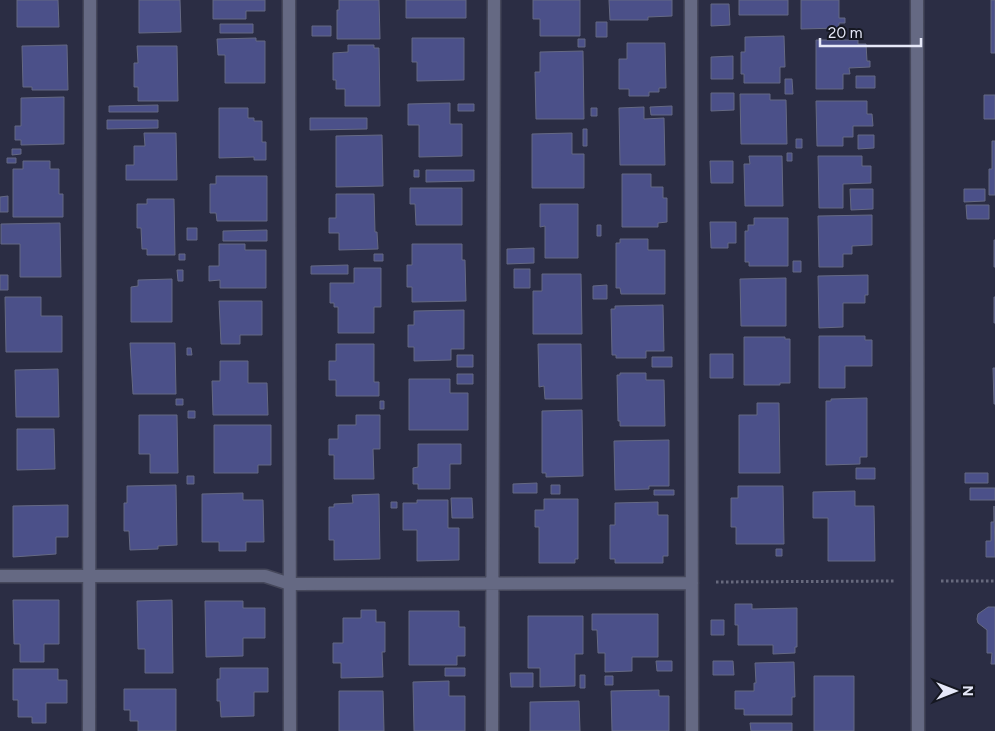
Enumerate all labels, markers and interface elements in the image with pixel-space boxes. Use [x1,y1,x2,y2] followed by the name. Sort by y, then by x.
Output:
[820,15,921,47] scale bar
[828,24,862,42] text: 20 m
[930,666,980,716] north arrow
[959,686,976,696] text: N

